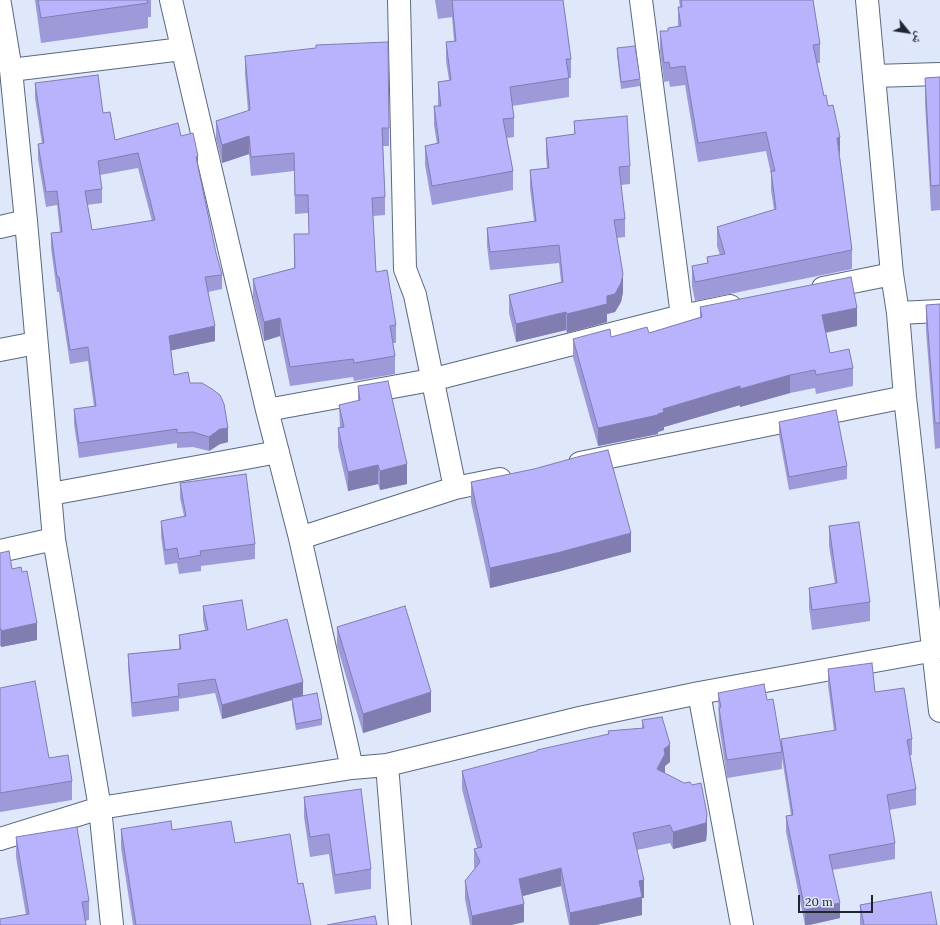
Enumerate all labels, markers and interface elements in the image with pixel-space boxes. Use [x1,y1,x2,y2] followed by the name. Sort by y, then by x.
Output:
[888,12,928,52] north arrow
[909,29,927,47] text: ش
[800,887,875,913] scale bar
[805,894,833,909] text: 20 m

